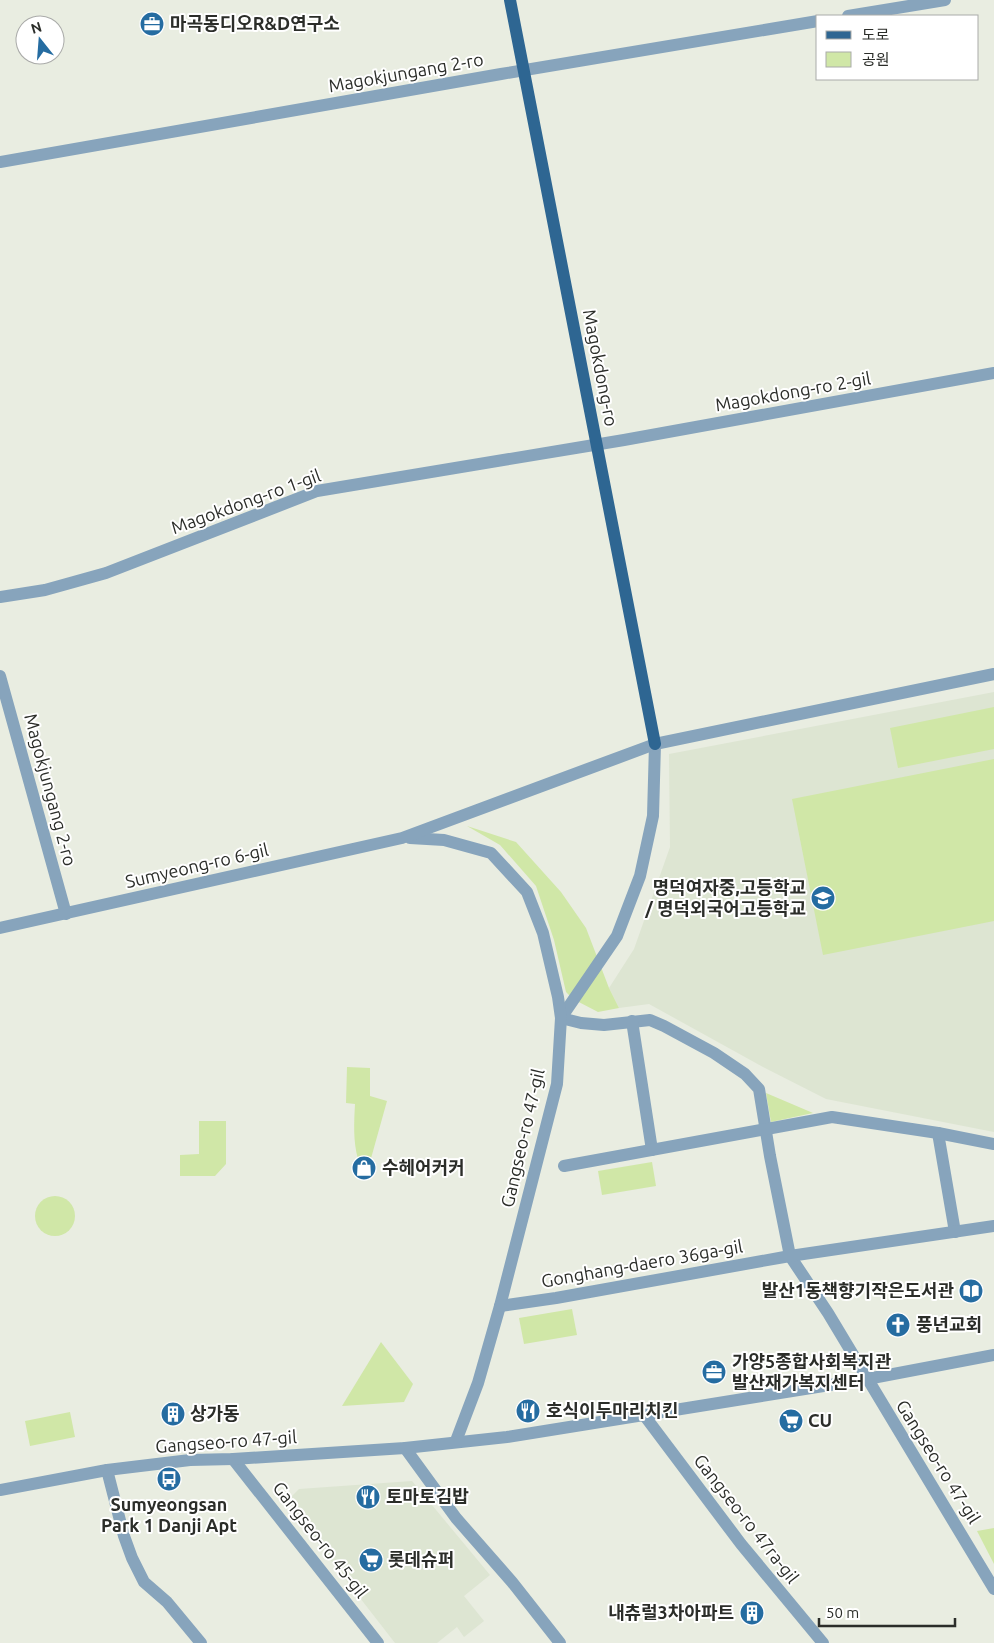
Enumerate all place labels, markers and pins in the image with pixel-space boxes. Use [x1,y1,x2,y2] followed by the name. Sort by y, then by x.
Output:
[139,11,165,37] office icon: 마곡동디오R&D연구소
[170,13,340,33] place label: 마곡동디오R&D연구소
[644,877,806,918] place label: 명덕여자중,고등학교 / 명덕외국어고등학교
[810,885,836,911] school or university icon: 명덕여자중,고등학교 / 명덕외국어고등학교
[351,1155,377,1181] shop icon: 수헤어커커
[382,1157,465,1177] place label: 수헤어커커
[958,1278,984,1304] library icon: 발산1동책향기작은도서관
[762,1280,954,1300] place label: 발산1동책향기작은도서관
[885,1312,911,1338] church icon: 풍년교회
[916,1314,982,1334] place label: 풍년교회
[732,1351,892,1392] place label: 가양5종합사회복지관 발산재가복지센터
[701,1359,727,1385] office icon: 가양5종합사회복지관 발산재가복지센터
[515,1398,541,1424] restaurant icon: 호식이두마리치킨
[546,1400,678,1420] place label: 호식이두마리치킨
[160,1401,186,1427] building icon: 상가동
[190,1403,240,1423] place label: 상가동
[778,1408,804,1434] supermarket icon: CU
[808,1410,832,1430] place label: CU
[156,1466,182,1492] bus stop icon: Sumyeongsan Park 1 Danji Apt
[355,1484,381,1510] restaurant icon: 토마토김밥
[386,1486,469,1506] place label: 토마토김밥
[101,1494,237,1535] place label: Sumyeongsan Park 1 Danji Apt
[358,1547,384,1573] supermarket icon: 롯데슈퍼
[388,1549,454,1569] place label: 롯데슈퍼
[739,1600,765,1626] building icon: 내츄럴3차아파트
[608,1602,734,1622] place label: 내츄럴3차아파트

